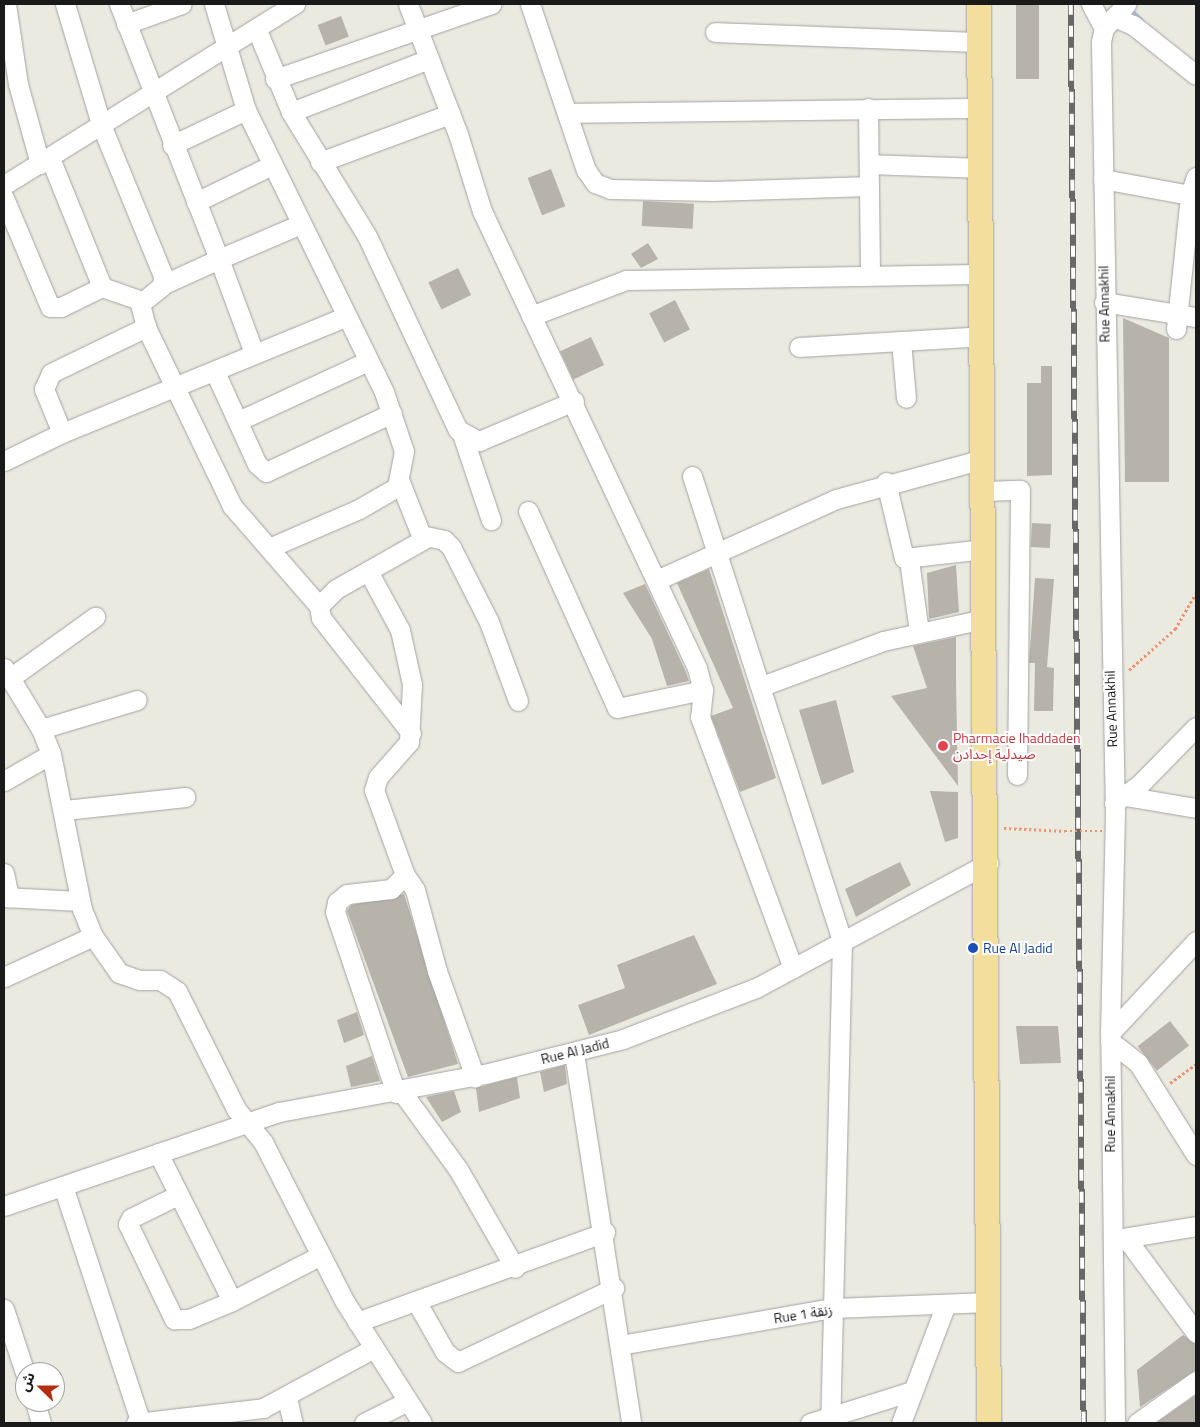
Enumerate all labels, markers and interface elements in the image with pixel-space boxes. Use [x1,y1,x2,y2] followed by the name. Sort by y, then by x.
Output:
[1095,265,1113,343] street label: Rue Annakhil
[1101,670,1121,748] street label: Rue Annakhil
[953,730,1081,762] place label: Pharmacie Ihaddaden صيدلية إحدادن
[937,740,949,752] marker: Pharmacie Ihaddaden صيدلية إحدادن
[983,940,1053,956] place label: Rue Al Jadid
[967,942,979,954] marker: Rue Al Jadid
[539,1034,611,1068] street label: Rue Al Jadid
[1102,1075,1118,1153] street label: Rue Annakhil
[772,1301,834,1327] street label: Rue 1 زنقة
[15,1362,65,1412] north arrow
[13,1369,40,1394] text: ش

